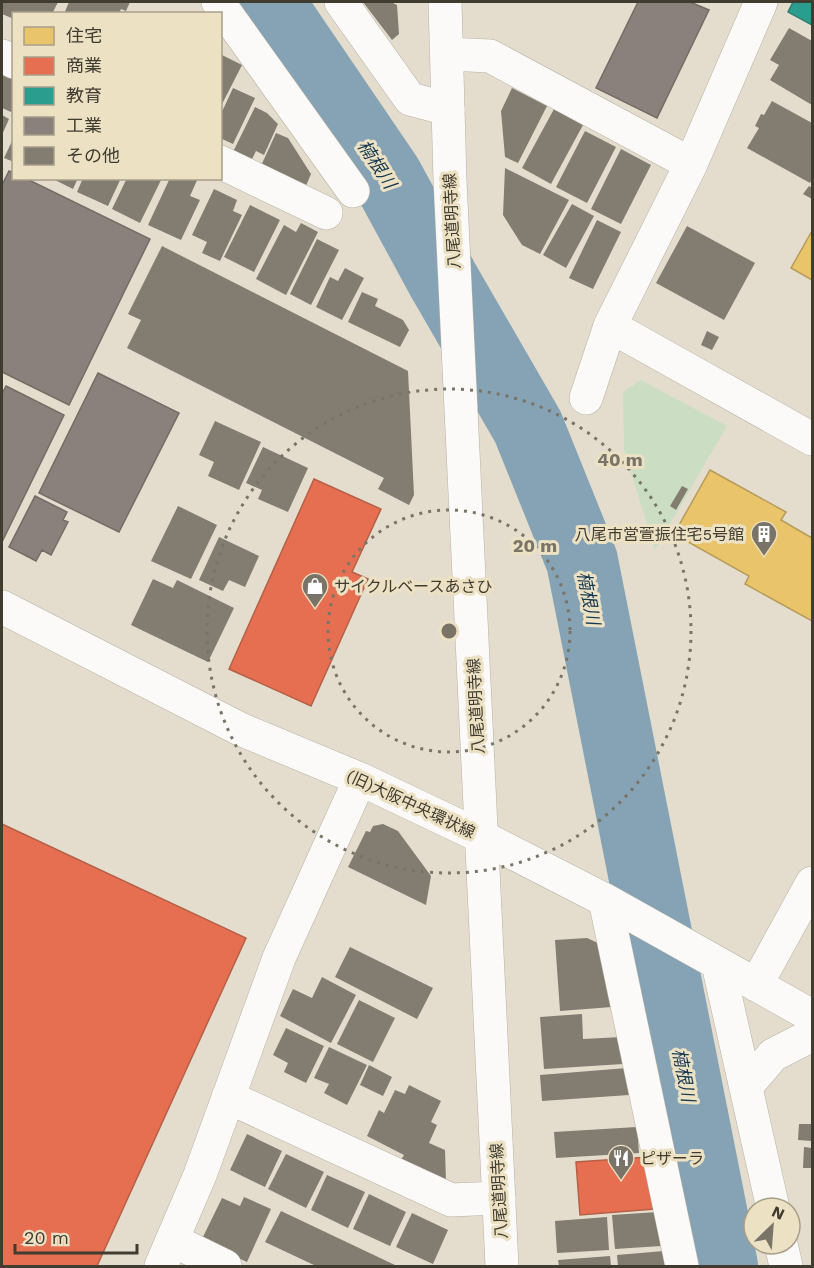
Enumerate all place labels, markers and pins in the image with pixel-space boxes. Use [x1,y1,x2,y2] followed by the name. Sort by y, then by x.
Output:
[749,519,779,557] building icon: 八尾市営萱振住宅5号館
[575,525,744,544] place label: 八尾市営萱振住宅5号館
[300,571,330,609] shop icon: サイクルベースあさひ
[334,577,492,596] place label: サイクルベースあさひ
[439,621,459,641] centre of rings
[606,1143,636,1181] restaurant icon: ピザーラ
[640,1149,704,1168] place label: ピザーラ

